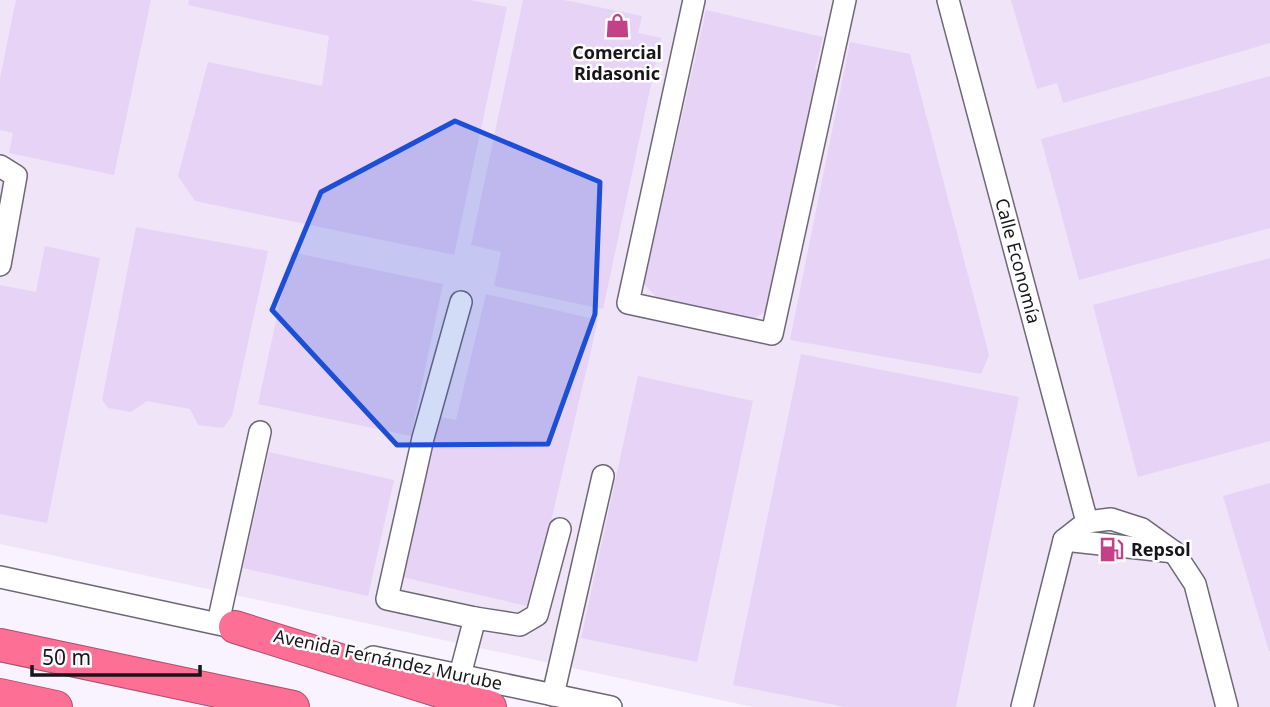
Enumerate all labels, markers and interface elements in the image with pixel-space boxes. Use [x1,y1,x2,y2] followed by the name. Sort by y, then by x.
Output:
[603,12,631,40] shop icon: Comercial Ridasonic
[572,40,662,85] place label: Comercial Ridasonic
[990,195,1047,326] street label: Calle Economía
[1097,536,1125,564] fuel station icon: Repsol
[1131,537,1191,561] place label: Repsol
[272,623,505,695] street label: Avenida Fernández Murube
[32,634,200,678] scale bar
[42,643,91,671] text: 50 m

